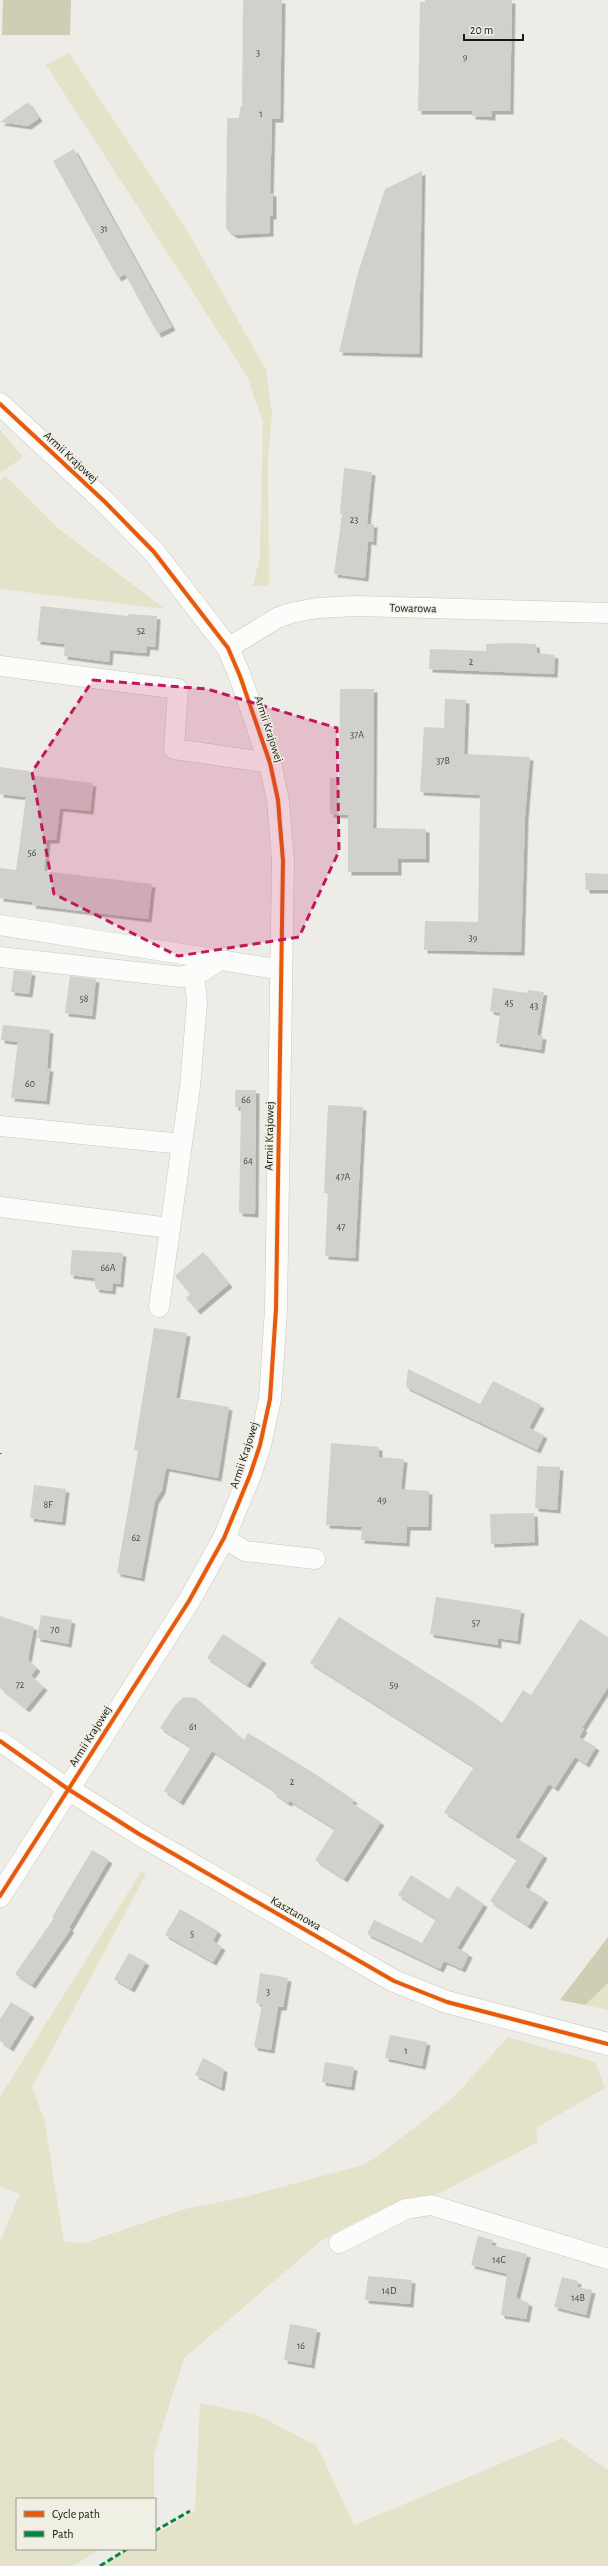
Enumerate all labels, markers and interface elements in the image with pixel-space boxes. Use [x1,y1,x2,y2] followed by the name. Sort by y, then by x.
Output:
[464,16,523,42] scale bar
[470,24,493,36] text: 20 m
[256,48,260,58] house number: 3
[463,52,468,62] house number: 9
[259,109,263,119] house number: 1
[100,224,108,234] house number: 31
[41,429,100,486] street label: Armii Krajowej
[350,515,358,525] house number: 23
[389,602,437,614] street label: Towarowa
[137,626,146,636] house number: 52
[469,657,474,667] house number: 2
[252,694,285,764] street label: Armii Krajowej
[350,730,364,740] house number: 37A
[436,756,450,766] house number: 37B
[28,848,37,858] house number: 56
[469,933,478,943] house number: 39
[80,994,89,1004] house number: 58
[505,998,514,1008] house number: 45
[530,1001,538,1011] house number: 43
[25,1079,35,1089] house number: 60
[241,1095,251,1105] house number: 66
[262,1101,277,1171] street label: Armii Krajowej
[243,1156,253,1166] house number: 64
[336,1172,351,1182] house number: 47A
[337,1222,345,1232] house number: 47
[100,1263,116,1273] house number: 66A
[228,1420,261,1490] street label: Armii Krajowej
[377,1495,387,1505] house number: 49
[43,1500,53,1510] house number: 8F
[131,1533,141,1543] house number: 62
[472,1618,480,1628] house number: 57
[50,1625,60,1635] house number: 70
[16,1680,25,1690] house number: 72
[390,1680,399,1690] house number: 59
[67,1703,114,1769] street label: Armii Krajowej
[189,1722,197,1732] house number: 61
[290,1777,295,1787] house number: 2
[269,1894,324,1932] street label: Kasztanowa
[190,1929,194,1939] house number: 5
[266,1987,270,1997] house number: 3
[404,2046,408,2056] house number: 1
[492,2255,506,2265] house number: 14C
[382,2286,397,2296] house number: 14D
[571,2293,585,2303] house number: 14B
[297,2341,305,2351] house number: 16
[16,2498,156,2550] legend
[52,2508,100,2521] text: Cycle path
[52,2528,74,2540] text: Path

